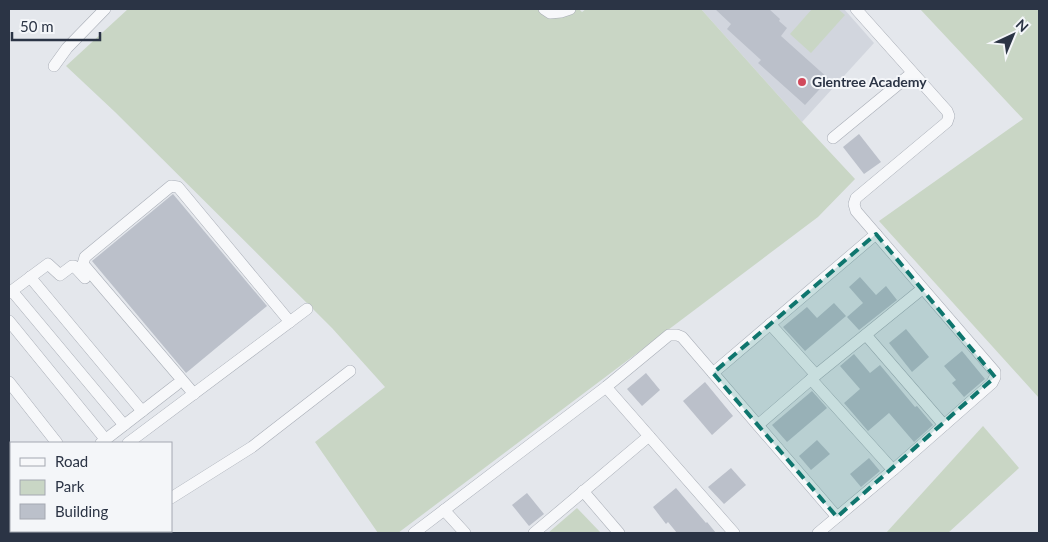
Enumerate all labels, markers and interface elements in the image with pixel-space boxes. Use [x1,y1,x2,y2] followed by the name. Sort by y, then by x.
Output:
[12,10,100,42] scale bar
[988,10,1038,60] north arrow
[1013,15,1032,35] text: N
[20,17,54,35] text: 50 m
[812,73,927,90] place label: Glentree Academy
[796,76,808,88] marker: Glentree Academy
[10,442,172,532] legend
[55,452,88,470] text: Road
[55,477,85,495] text: Park
[55,502,108,520] text: Building

